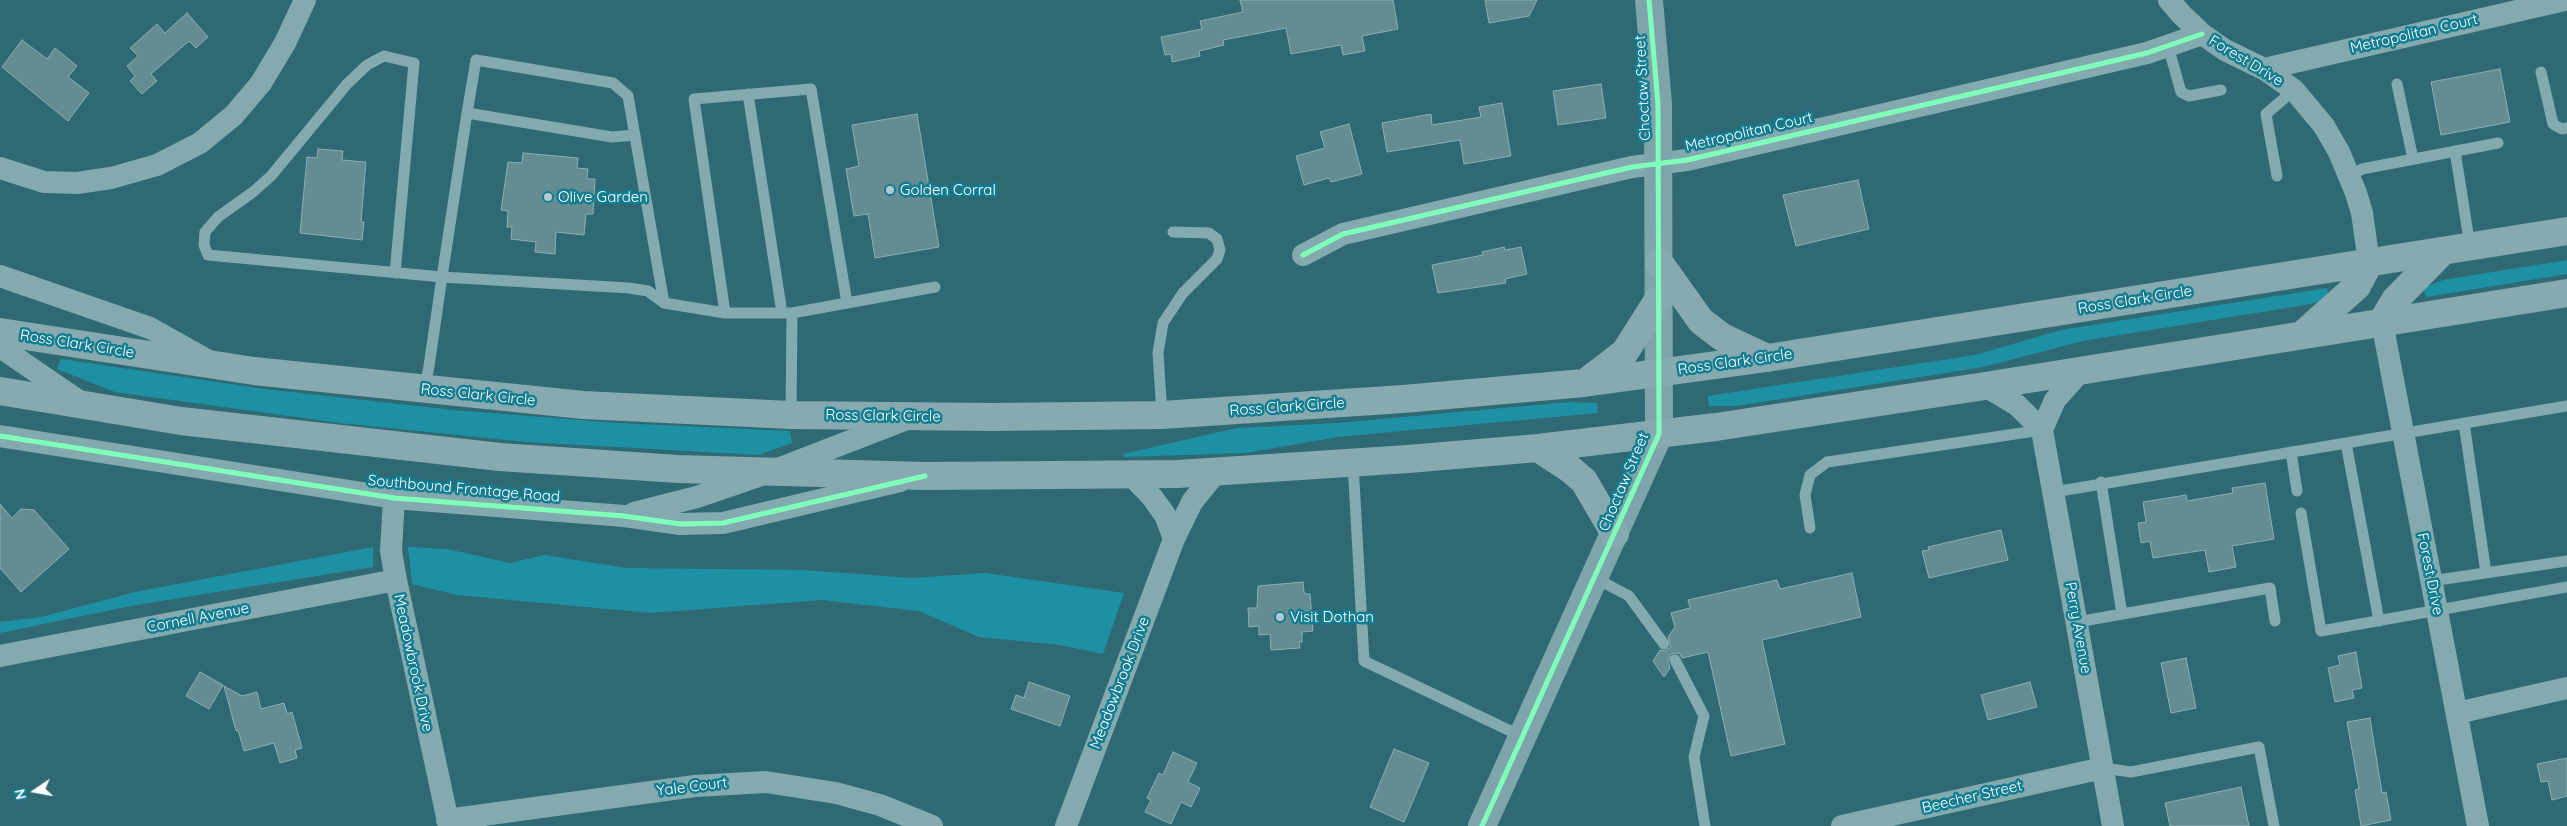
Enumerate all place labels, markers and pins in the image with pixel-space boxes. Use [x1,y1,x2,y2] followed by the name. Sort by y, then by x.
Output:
[900,181,996,199] place label: Golden Corral
[884,184,896,196] marker: Golden Corral
[558,188,648,206] place label: Olive Garden
[542,191,554,203] marker: Olive Garden
[1290,608,1374,626] place label: Visit Dothan
[1274,611,1286,623] marker: Visit Dothan

